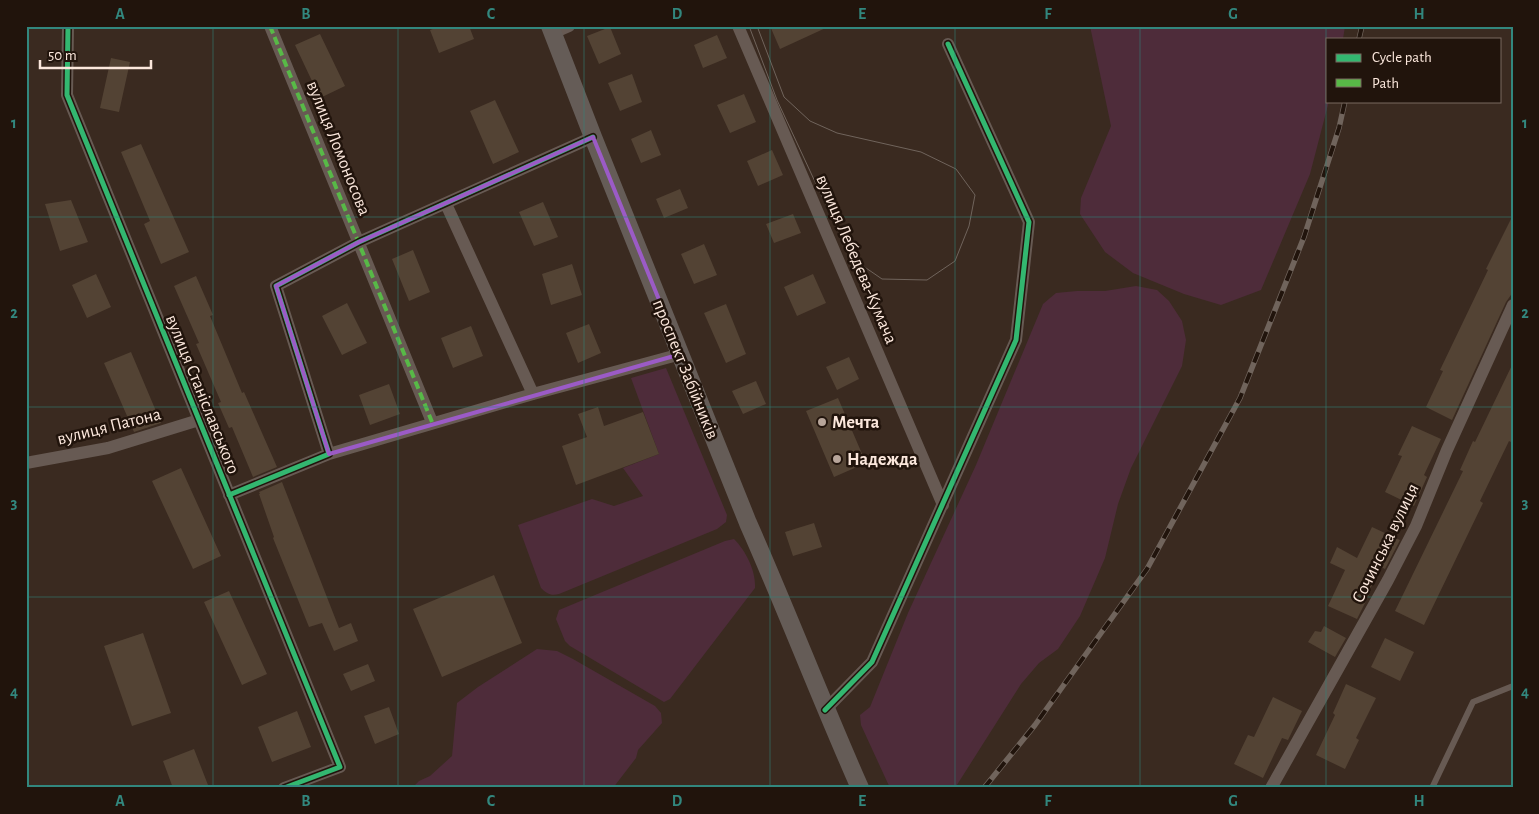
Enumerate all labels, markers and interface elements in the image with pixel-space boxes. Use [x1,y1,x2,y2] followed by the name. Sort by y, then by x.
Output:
[115,6,125,22] text: A
[301,6,311,22] text: B
[487,6,496,22] text: C
[672,6,683,22] text: D
[858,6,866,22] text: E
[1044,6,1052,22] text: F
[1228,6,1238,22] text: G
[1413,6,1425,22] text: H
[40,38,151,70] scale bar
[1326,38,1502,102] legend
[48,48,77,63] text: 50 m
[1372,50,1432,65] text: Cycle path
[1372,76,1399,91] text: Path
[303,79,373,218] street label: вулиця Ломоносова
[11,115,17,131] text: 1
[1522,115,1528,131] text: 1
[812,172,901,347] street label: вулиця Лебедєва-Кумача
[649,297,722,442] street label: проспект Забійників
[10,305,18,321] text: 2
[1521,305,1529,321] text: 2
[162,312,242,477] street label: вулиця Станіславського
[55,405,163,449] street label: вулиця Патона
[832,414,880,432] place label: Мечта
[816,416,828,428] marker: Мечта
[847,451,918,469] place label: Надежда
[831,453,843,465] marker: Надежда
[1349,481,1423,606] street label: Сочинська вулиця
[11,495,18,511] text: 3
[1522,495,1529,511] text: 3
[10,684,18,700] text: 4
[1521,684,1529,700] text: 4
[115,793,125,809] text: A
[301,793,311,809] text: B
[487,793,496,809] text: C
[672,793,683,809] text: D
[858,793,866,809] text: E
[1044,793,1052,809] text: F
[1228,793,1238,809] text: G
[1413,793,1425,809] text: H

